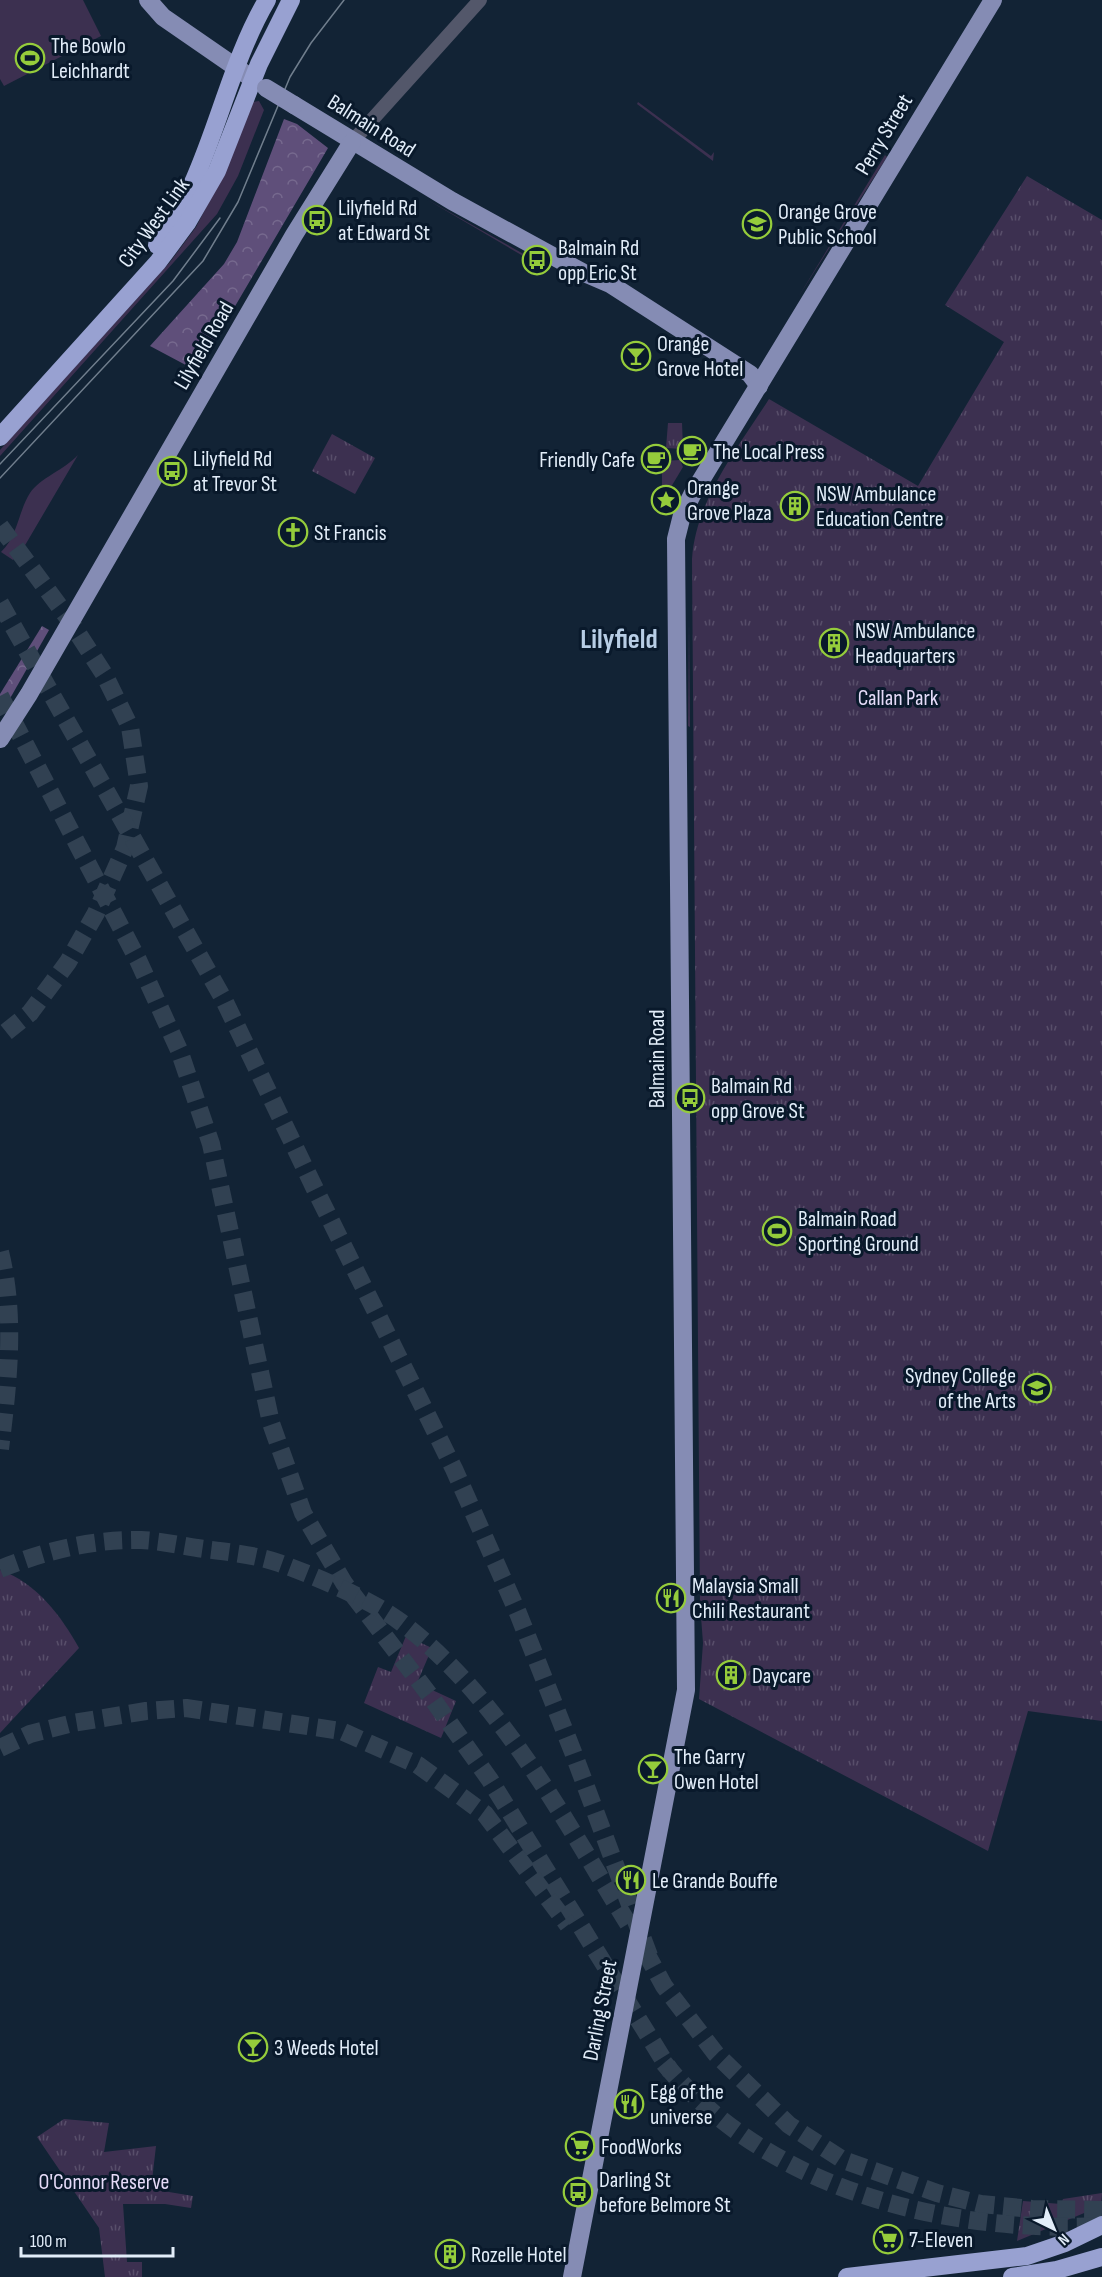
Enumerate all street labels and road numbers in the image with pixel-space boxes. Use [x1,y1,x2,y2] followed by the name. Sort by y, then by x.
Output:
[322,89,420,164] street label: Balmain Road
[850,89,919,180] street label: Perry Street
[113,172,196,273] street label: City West Link
[168,297,240,394] street label: Lilyfield Road
[644,1010,671,1108] street label: Balmain Road
[577,1957,624,2063] street label: Darling Street

